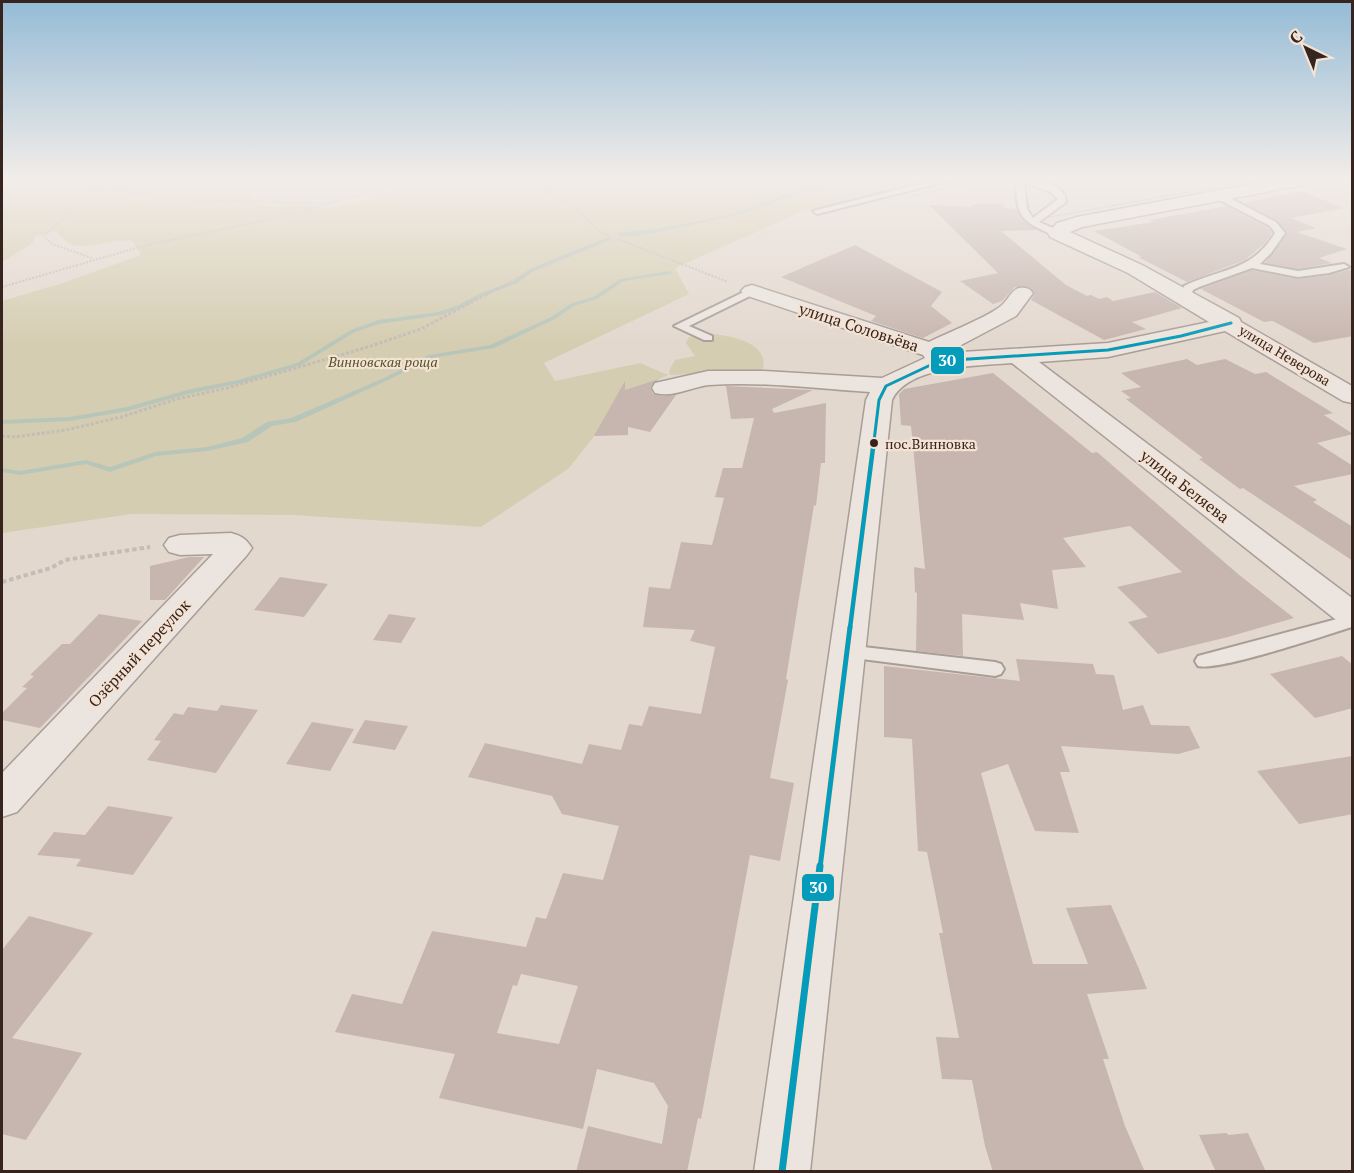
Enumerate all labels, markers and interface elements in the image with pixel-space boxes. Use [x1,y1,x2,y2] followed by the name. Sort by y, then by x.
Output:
[1276,18,1336,78] north arrow
[1284,25,1307,49] text: С
[795,297,922,357] street label: улица Соловьёва
[1235,320,1334,390] street label: улица Неверова
[930,346,965,375] line badge: 30
[938,349,956,371] text: 30
[327,352,438,371] park label: Винновская роща
[885,434,976,453] place label: пос.Винновка
[868,437,880,449] marker: пос.Винновка
[1135,444,1234,528] street label: улица Беляева
[83,594,195,712] street label: Озёрный переулок
[801,873,835,902] line badge: 30
[809,876,827,898] text: 30

